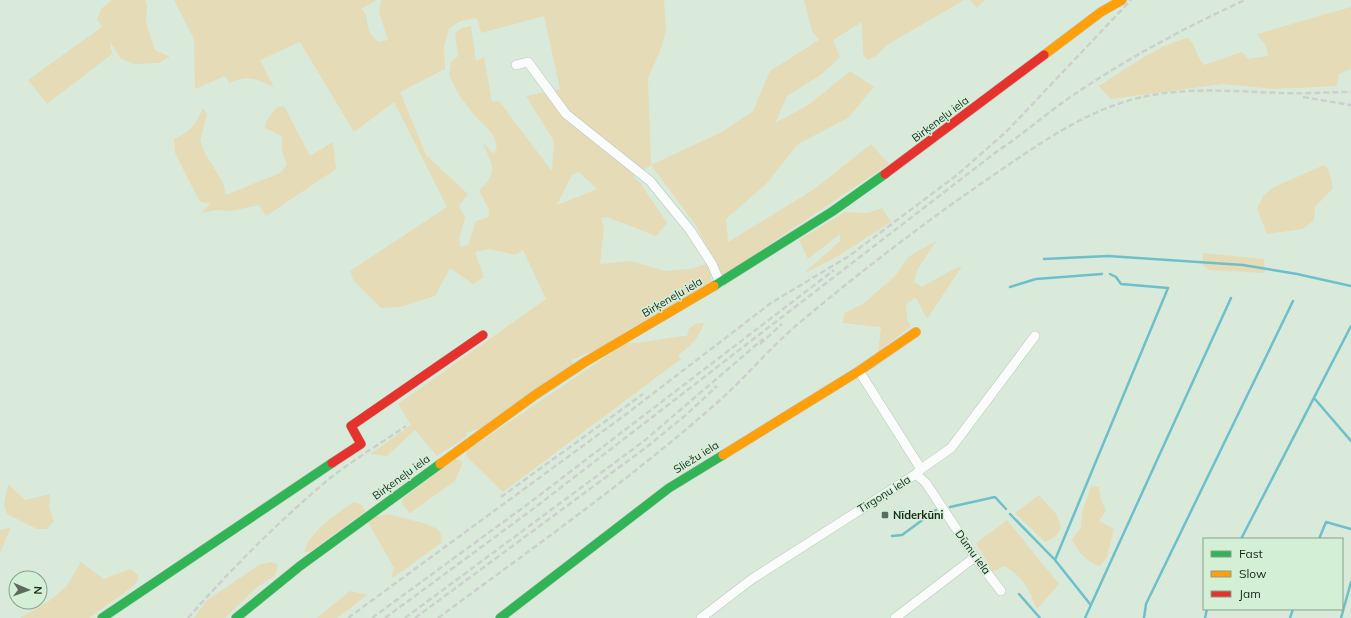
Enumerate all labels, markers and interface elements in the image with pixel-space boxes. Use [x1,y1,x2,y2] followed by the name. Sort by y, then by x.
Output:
[909,93,972,146] street label: Birķeneļu iela
[639,274,705,321] street label: Birķeneļu iela
[671,438,721,476] street label: Sliežu iela
[370,451,433,503] street label: Birķeneļu iela
[855,472,914,517] street label: Tirgoņu iela
[893,508,944,522] place label: Nīderkūni
[880,510,890,520] marker: Nīderkūni
[952,527,994,577] street label: Dūmu iela
[1203,538,1343,610] legend
[1239,546,1263,561] text: Fast
[1239,566,1267,581] text: Slow
[8,570,48,610] north arrow
[31,586,45,595] text: N
[1239,586,1261,601] text: Jam

